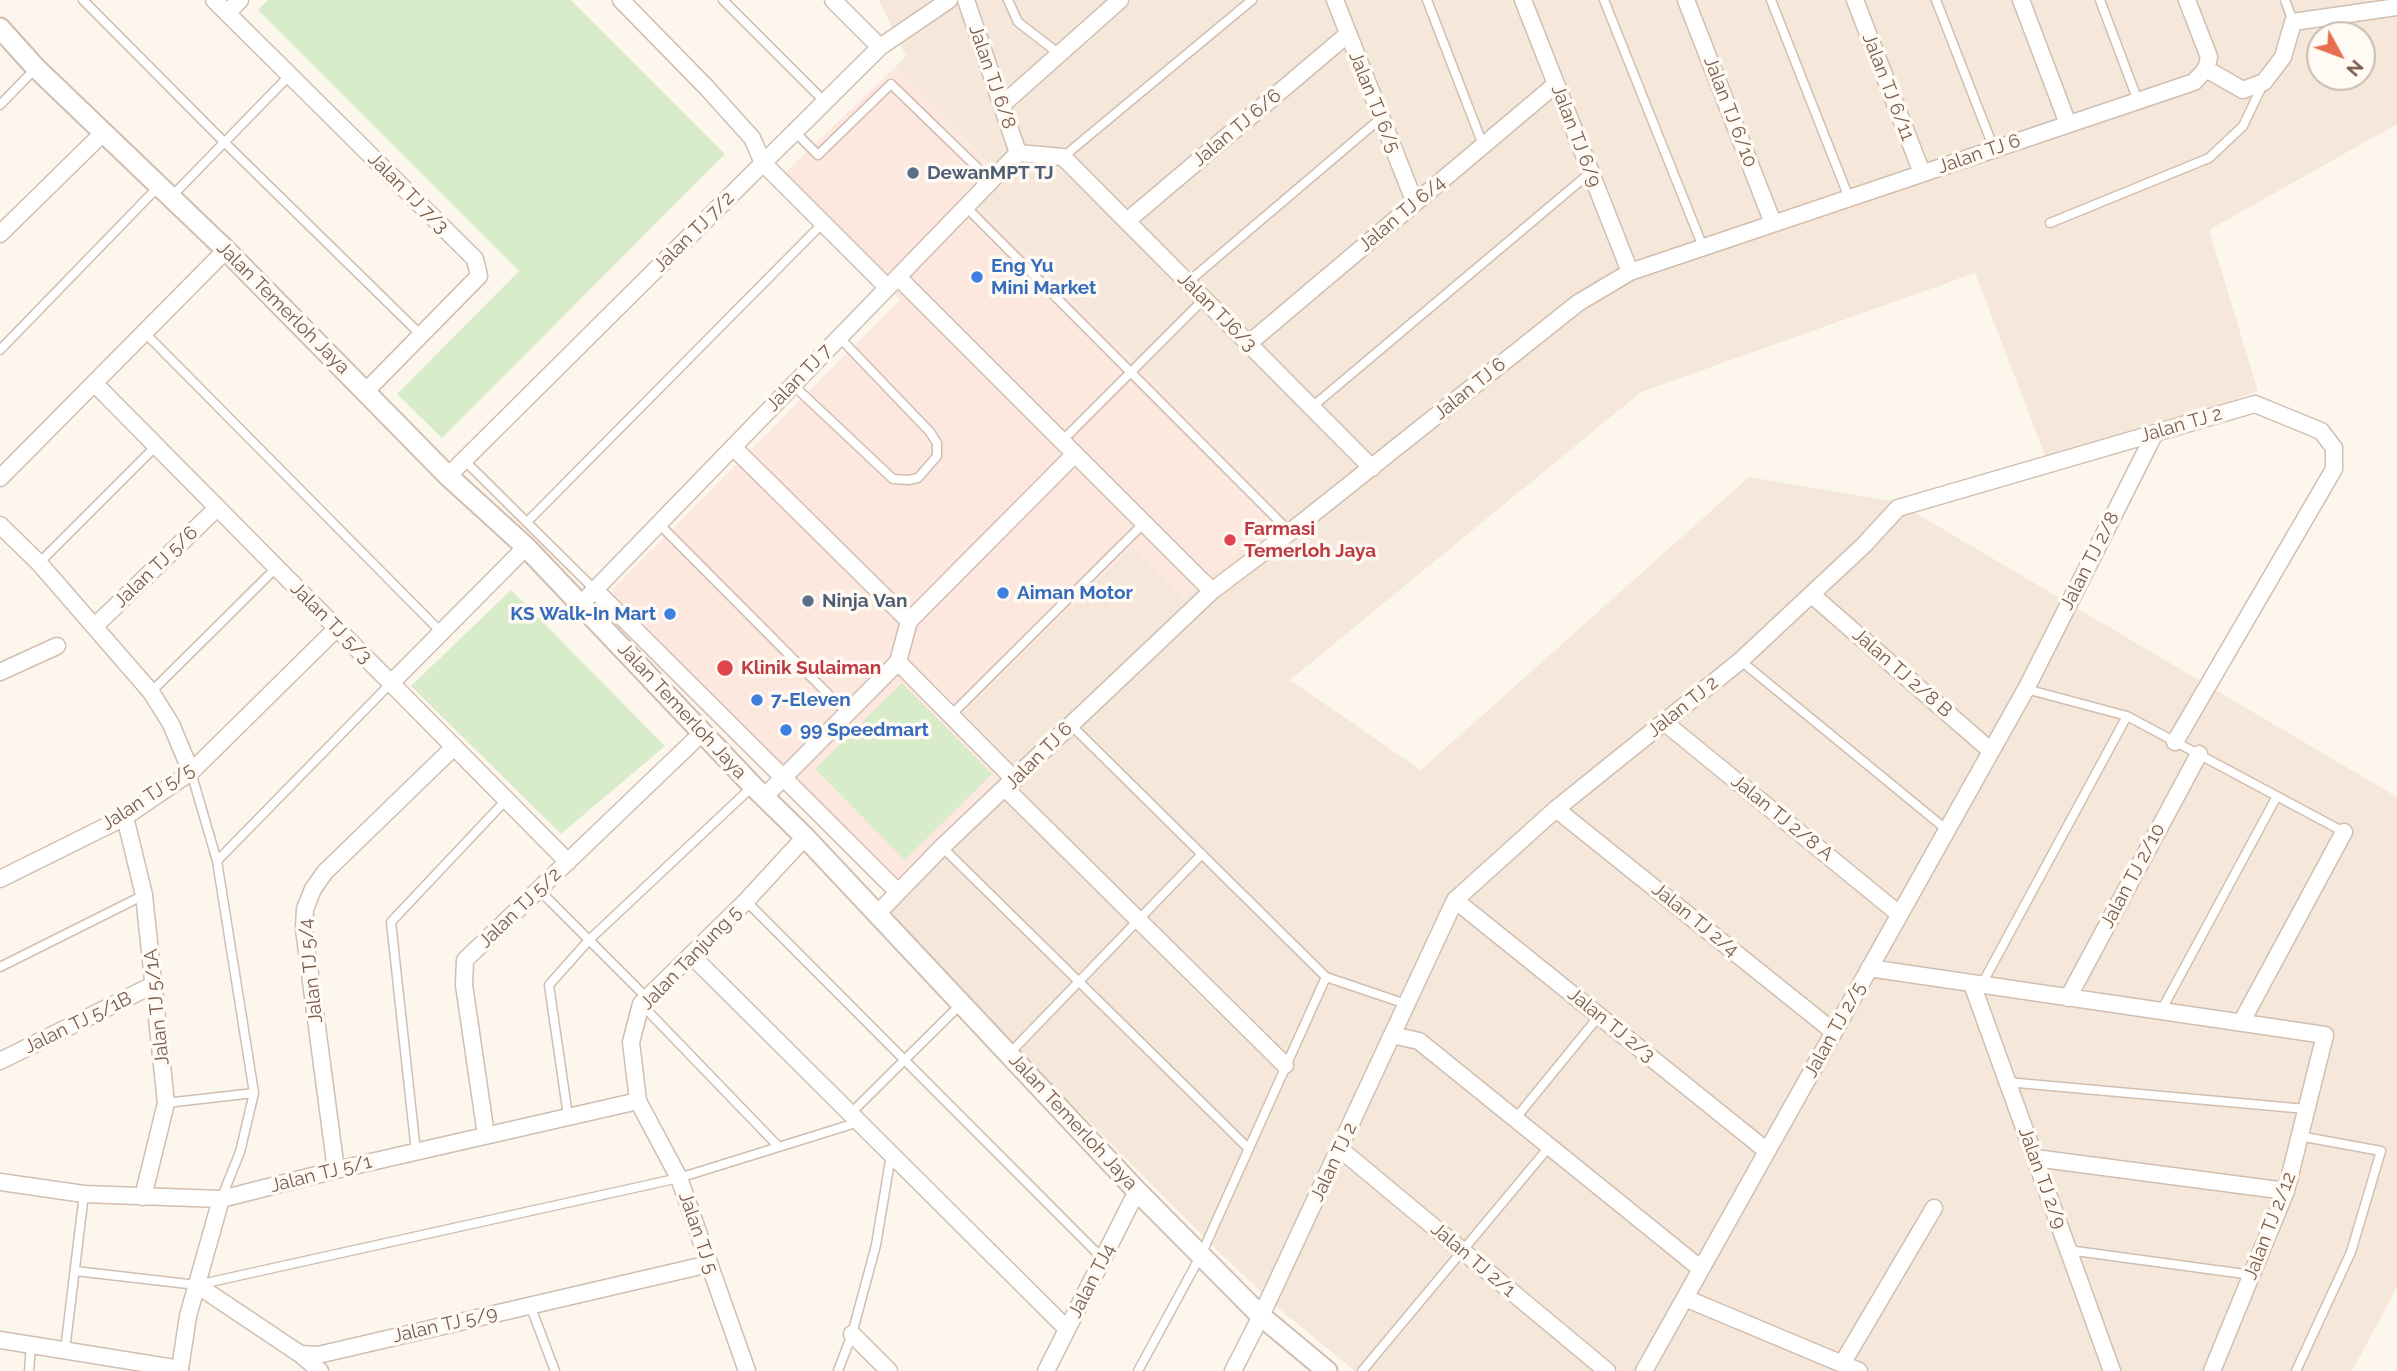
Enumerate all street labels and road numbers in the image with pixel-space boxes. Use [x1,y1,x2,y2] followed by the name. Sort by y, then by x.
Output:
[964,22,1020,132] street label: Jalan TJ 6/8
[1857,30,1919,144] street label: Jalan TJ 6/11
[1343,48,1405,156] street label: Jalan TJ 6/5
[1698,53,1762,171] street label: Jalan TJ 6/10
[1546,82,1606,190] street label: Jalan TJ 6/9
[1188,84,1286,172] street label: Jalan TJ 6/6
[1935,129,2023,179] street label: Jalan TJ 6
[363,148,453,238] street label: Jalan TJ 7/3
[1354,171,1450,257] street label: Jalan TJ 6/4
[649,187,739,277] street label: Jalan TJ 7/2
[212,237,354,379] street label: Jalan Temerloh Jaya
[1173,268,1261,356] street label: Jalan TJ6/3
[761,340,837,416] street label: Jalan TJ 7
[1429,353,1511,425] street label: Jalan TJ 6
[2137,402,2225,448] street label: Jalan TJ 2
[2056,508,2124,614] street label: Jalan TJ 2/8
[109,521,203,613] street label: Jalan TJ 5/6
[285,577,377,669] street label: Jalan TJ 5/3
[1848,624,1956,722] street label: Jalan TJ 2/8 B
[613,638,751,784] street label: Jalan Temerloh Jaya
[1643,672,1723,742] street label: Jalan TJ 2
[1001,718,1077,794] street label: Jalan TJ 6
[97,759,199,835] street label: Jalan TJ 5/5
[1726,770,1838,866] street label: Jalan TJ 2/8 A
[2096,820,2170,932] street label: Jalan TJ 2/10
[474,863,566,953] street label: Jalan TJ 5/2
[1647,878,1743,962] street label: Jalan TJ 2/4
[636,901,746,1015] street label: Jalan Tanjung 5
[294,918,328,1024] street label: Jalan TJ 5/4
[140,948,174,1066] street label: Jalan TJ 5/1A
[1799,978,1871,1082] street label: Jalan TJ 2/5
[1563,983,1659,1067] street label: Jalan TJ 2/3
[21,987,135,1059] street label: Jalan TJ 5/1B
[1004,1049,1142,1195] street label: Jalan Temerloh Jaya
[1306,1119,1362,1205] street label: Jalan TJ 2
[2013,1124,2071,1232] street label: Jalan TJ 2/9
[268,1150,374,1198] street label: Jalan TJ 5/1
[2239,1169,2301,1283] street label: Jalan TJ 2/12
[673,1189,723,1277] street label: Jalan TJ 5
[1426,1218,1520,1302] street label: Jalan TJ 2/1
[1064,1240,1120,1322] street label: Jalan TJ4
[390,1302,500,1348] street label: Jalan TJ 5/9

